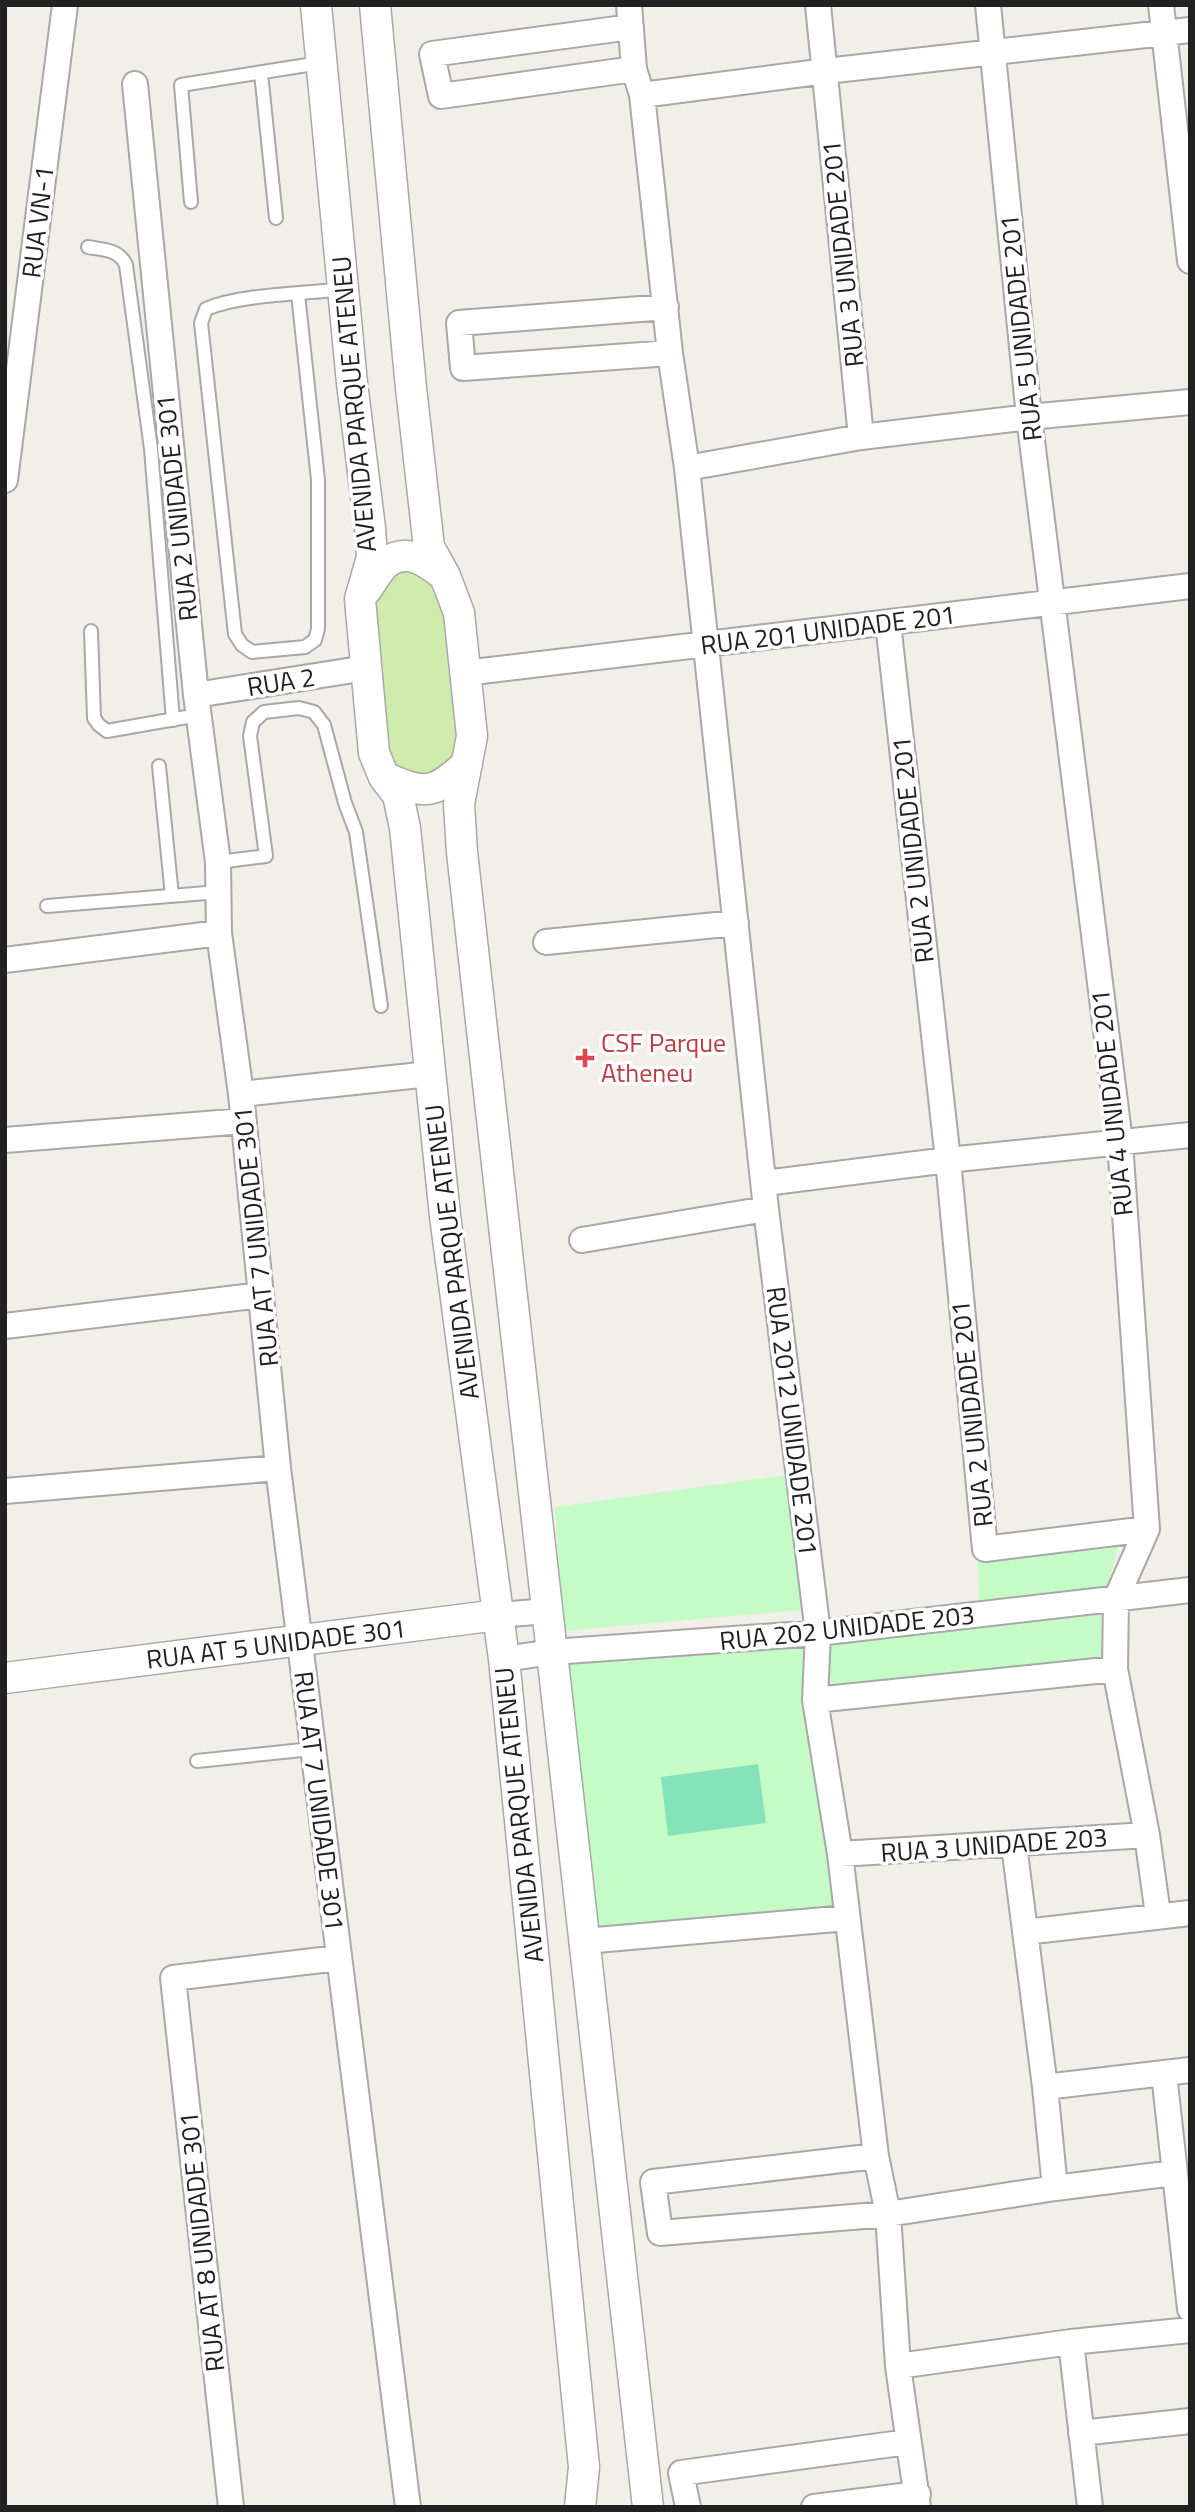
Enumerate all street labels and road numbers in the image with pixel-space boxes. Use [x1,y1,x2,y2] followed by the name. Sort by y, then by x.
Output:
[811,139,874,369] street label: RUA 3 UNIDADE 201
[11,164,64,280] street label: RUA VN-1
[989,213,1052,443] street label: RUA 5 UNIDADE 201
[321,254,386,554] street label: AVENIDA PARQUE ATENEU
[145,393,208,623] street label: RUA 2 UNIDADE 301
[698,595,958,664] street label: RUA 201 UNIDADE 201
[244,657,318,706] street label: RUA 2
[881,735,944,965] street label: RUA 2 UNIDADE 201
[1080,988,1143,1218] street label: RUA 4 UNIDADE 201
[414,1102,489,1402] street label: AVENIDA PARQUE ATENEU
[222,1105,289,1369] street label: RUA AT 7 UNIDADE 301
[757,1284,828,1558] street label: RUA 2012 UNIDADE 201
[940,1299,1003,1529] street label: RUA 2 UNIDADE 201
[717,1595,976,1660] street label: RUA 202 UNIDADE 203
[144,1608,408,1679] street label: RUA AT 5 UNIDADE 301
[484,1665,553,1965] street label: AVENIDA PARQUE ATENEU
[284,1669,355,1933] street label: RUA AT 7 UNIDADE 301
[879,1817,1109,1872] street label: RUA 3 UNIDADE 203
[168,2110,235,2374] street label: RUA AT 8 UNIDADE 301

